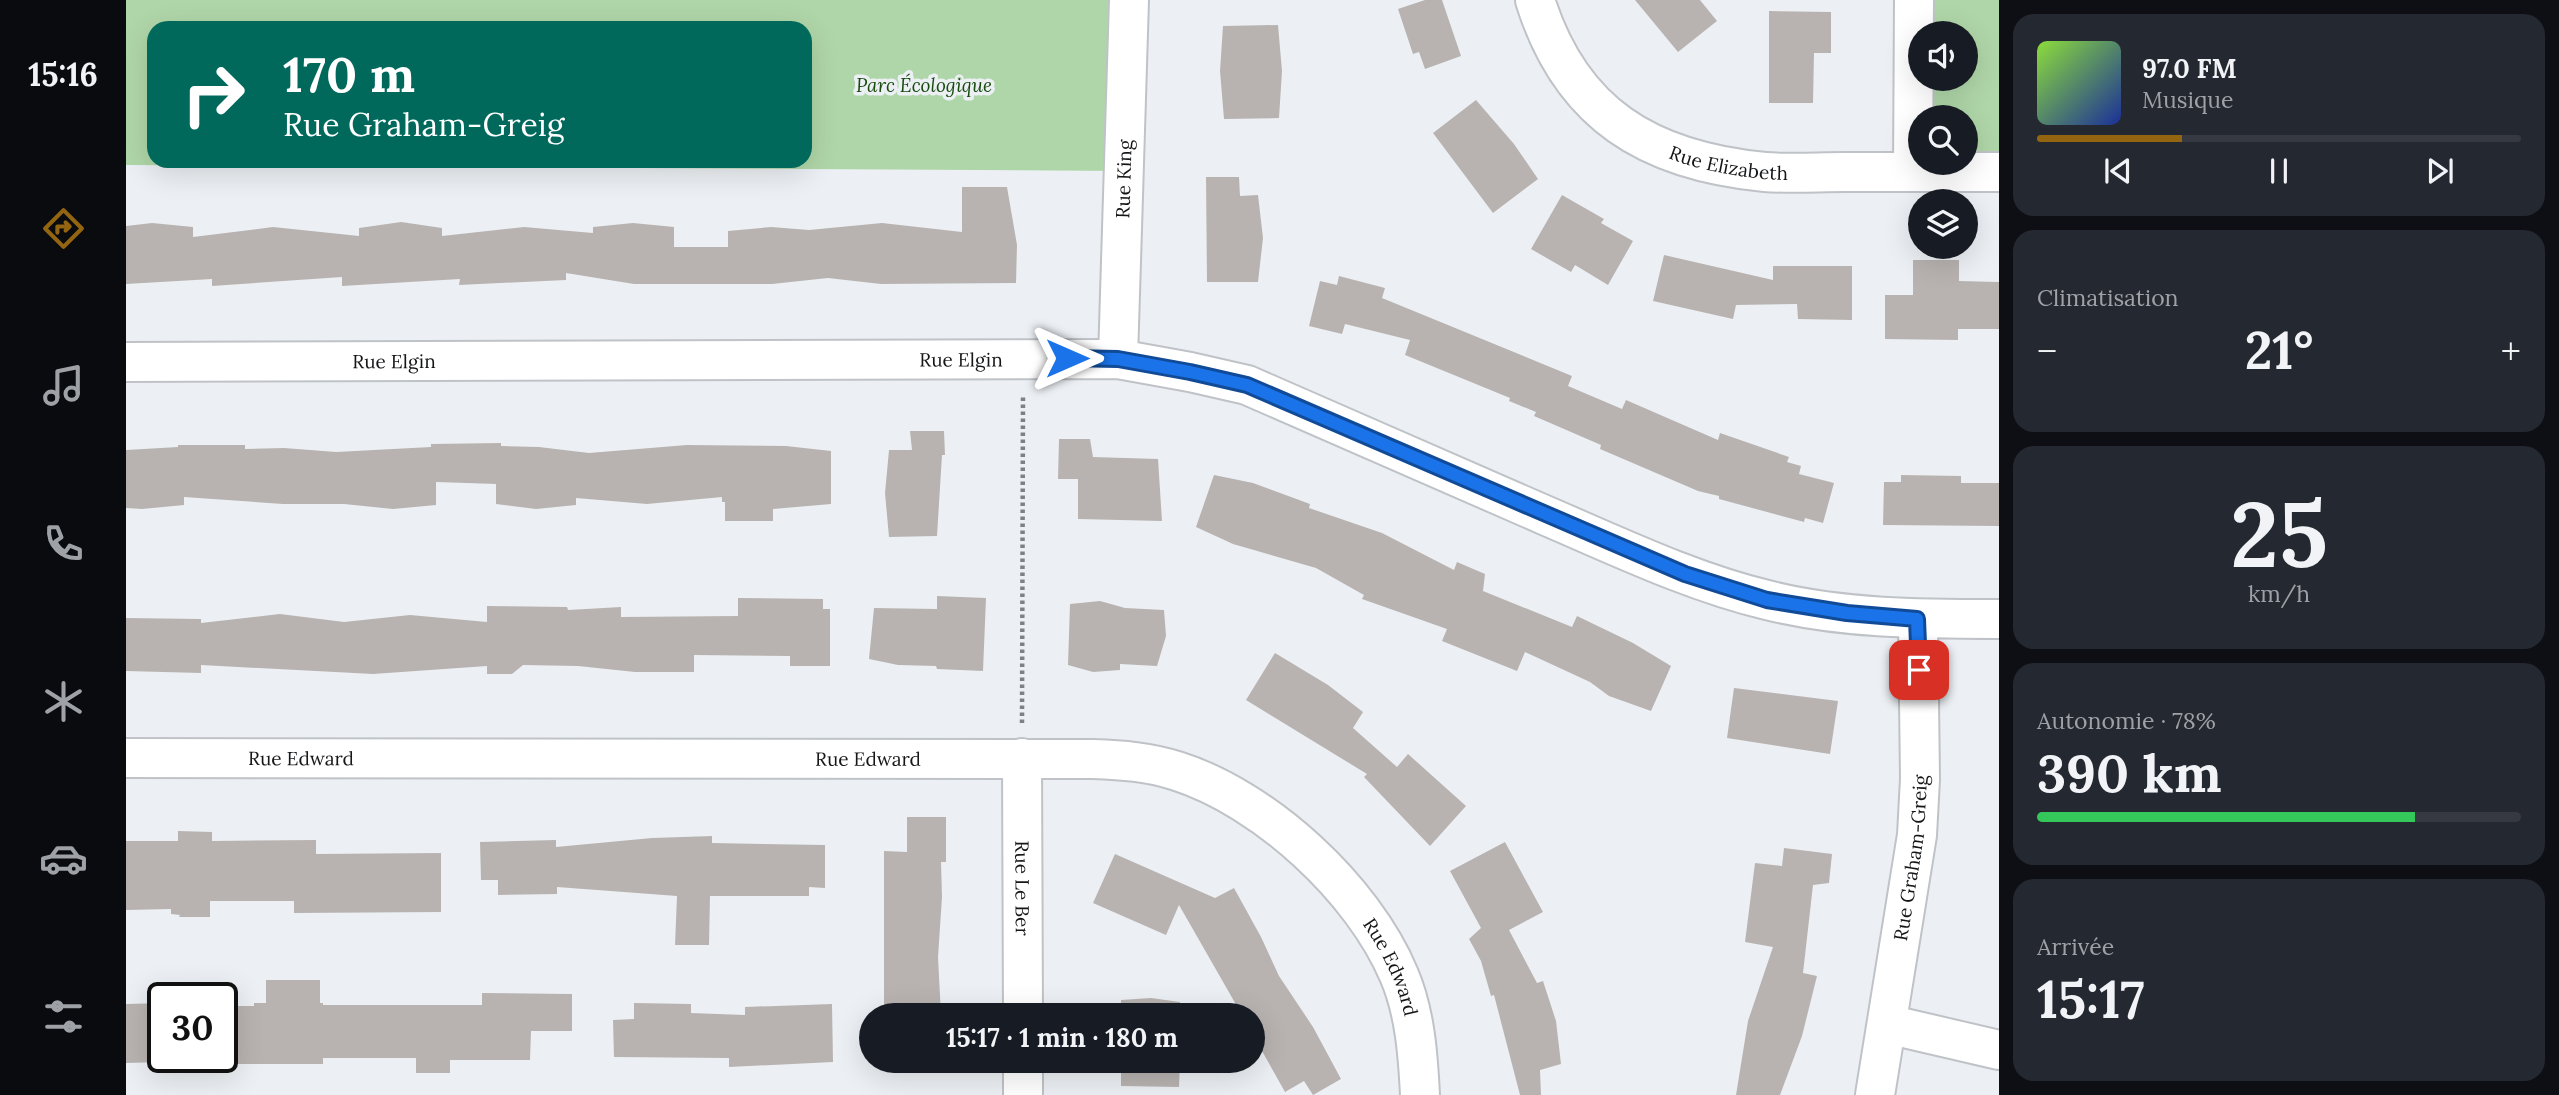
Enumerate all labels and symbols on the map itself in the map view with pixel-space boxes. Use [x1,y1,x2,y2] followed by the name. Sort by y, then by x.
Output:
[856,73,992,97] park label: Parc Écologique
[1110,139,1137,219] street label: Rue King
[1666,140,1788,185] street label: Rue Elizabeth
[1030,321,1104,395] position arrow
[919,347,1003,372] street label: Rue Elgin
[352,349,436,373] street label: Rue Elgin
[1889,640,1949,700] pin
[248,746,354,770] street label: Rue Edward
[815,747,921,771] street label: Rue Edward
[1888,774,1932,943] street label: Rue Graham-Greig
[1010,840,1035,936] street label: Rue Le Ber
[1358,913,1423,1018] street label: Rue Edward
[147,982,238,1073] speed limit sign: 30

